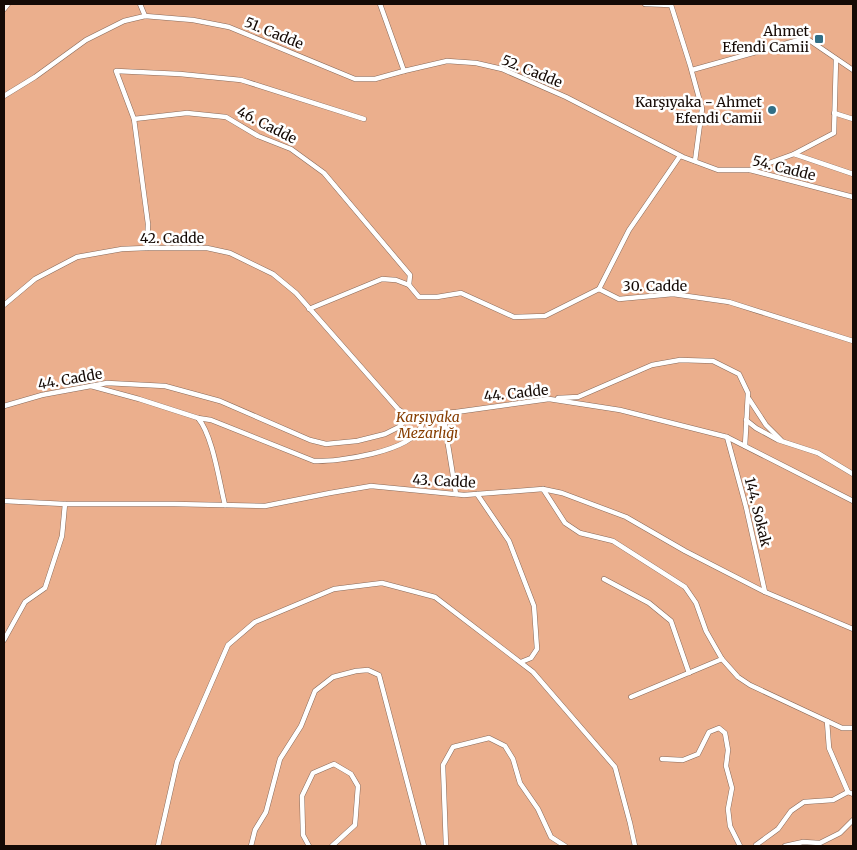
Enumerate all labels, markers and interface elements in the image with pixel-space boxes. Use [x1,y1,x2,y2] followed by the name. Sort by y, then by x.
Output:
[242,13,306,53] street label: 51. Cadde
[722,22,810,56] place label: Ahmet Efendi Camii
[813,33,825,45] marker: Ahmet Efendi Camii
[499,51,565,91] street label: 52. Cadde
[635,93,763,127] place label: Karşıyaka - Ahmet Efendi Camii
[234,102,300,148] street label: 46. Cadde
[766,104,778,116] marker: Karşıyaka - Ahmet Efendi Camii
[751,151,817,185] street label: 54. Cadde
[140,229,204,247] street label: 42. Cadde
[623,277,687,295] street label: 30. Cadde
[36,364,104,394] street label: 44. Cadde
[483,381,549,405] street label: 44. Cadde
[395,408,460,442] park label: Karşıyaka Mezarlığı
[412,470,476,492] street label: 43. Cadde
[741,475,775,549] street label: 144. Sokak

